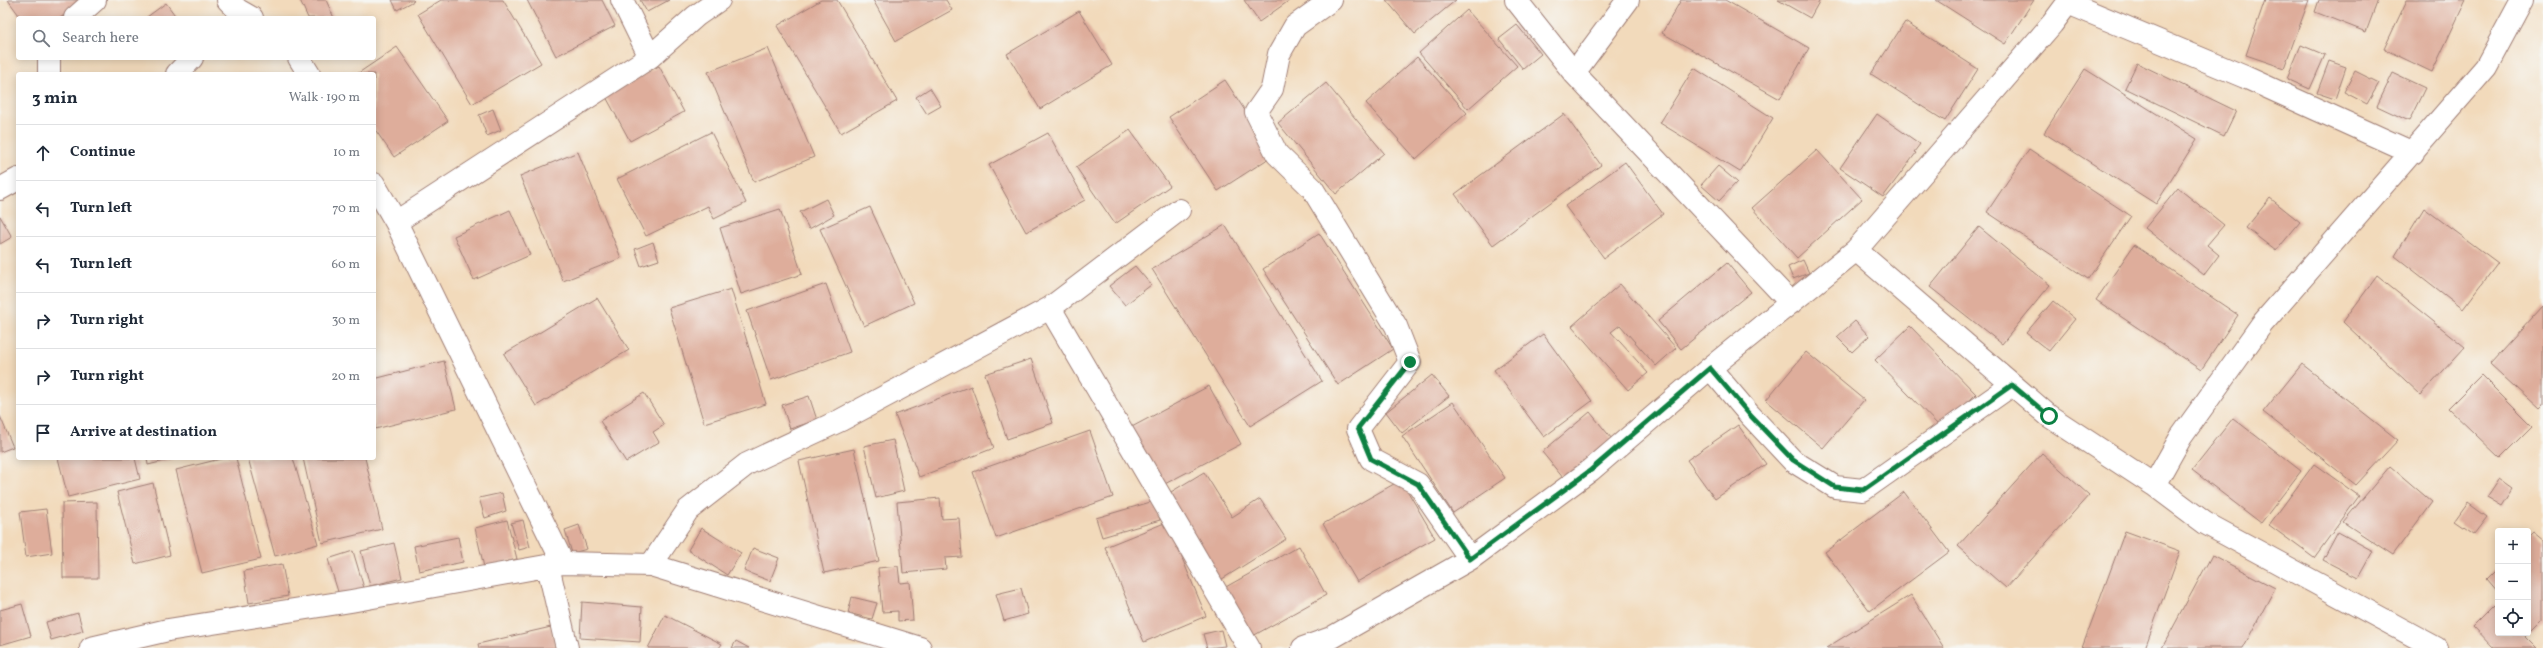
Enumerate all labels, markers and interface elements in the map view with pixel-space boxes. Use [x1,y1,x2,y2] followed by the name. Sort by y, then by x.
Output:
[16,16,376,60] search box
[30,27,52,49] icon: search
[62,28,139,49] text: Search here
[32,87,78,110] text: 3 min
[289,89,360,107] text: Walk · 190 m
[32,142,54,164] icon: ahead
[70,142,135,163] text: Continue
[333,144,360,162] text: 10 m
[32,198,54,220] icon: left
[70,198,132,219] text: Turn left
[332,200,360,218] text: 70 m
[32,254,54,276] icon: left
[70,254,132,275] text: Turn left
[332,256,360,274] text: 60 m
[32,310,54,332] icon: right
[70,310,144,331] text: Turn right
[332,312,360,330] text: 30 m
[1401,353,1419,371] route end
[32,366,54,388] icon: right
[70,366,144,387] text: Turn right
[331,368,360,386] text: 20 m
[2040,407,2058,425] route start
[32,422,54,444] icon: arrive
[70,422,217,443] text: Arrive at destination
[2495,528,2531,636] map controls
[2495,528,2531,564] button: +
[2495,564,2531,600] button: −
[2495,600,2531,636] button: locate

